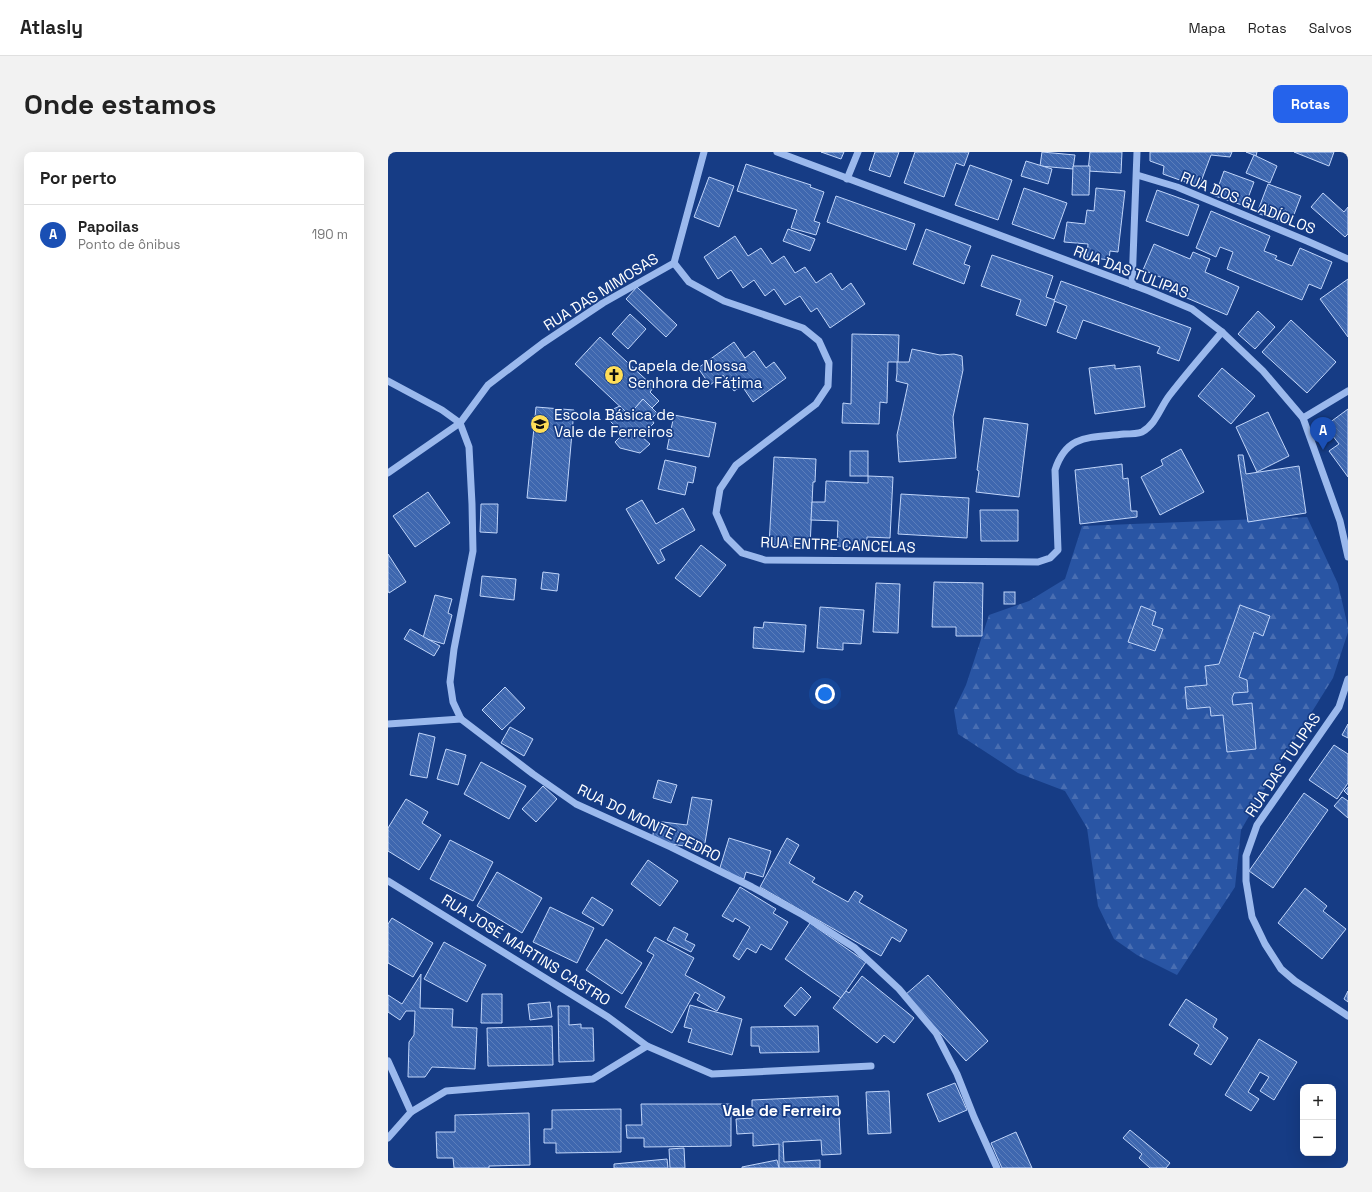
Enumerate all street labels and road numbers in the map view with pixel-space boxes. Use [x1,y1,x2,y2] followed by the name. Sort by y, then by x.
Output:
[1178,167,1318,238] street label: RUA DOS GLADÍOLOS
[1071,241,1191,302] street label: RUA DAS TULIPAS
[540,249,662,335] street label: RUA DAS MIMOSAS
[760,532,916,557] street label: RUA ENTRE CANCELAS
[1241,709,1324,820] street label: RUA DAS TULIPAS
[574,780,724,866] street label: RUA DO MONTE PEDRO
[438,890,614,1010] street label: RUA JOSÉ MARTINS CASTRO

